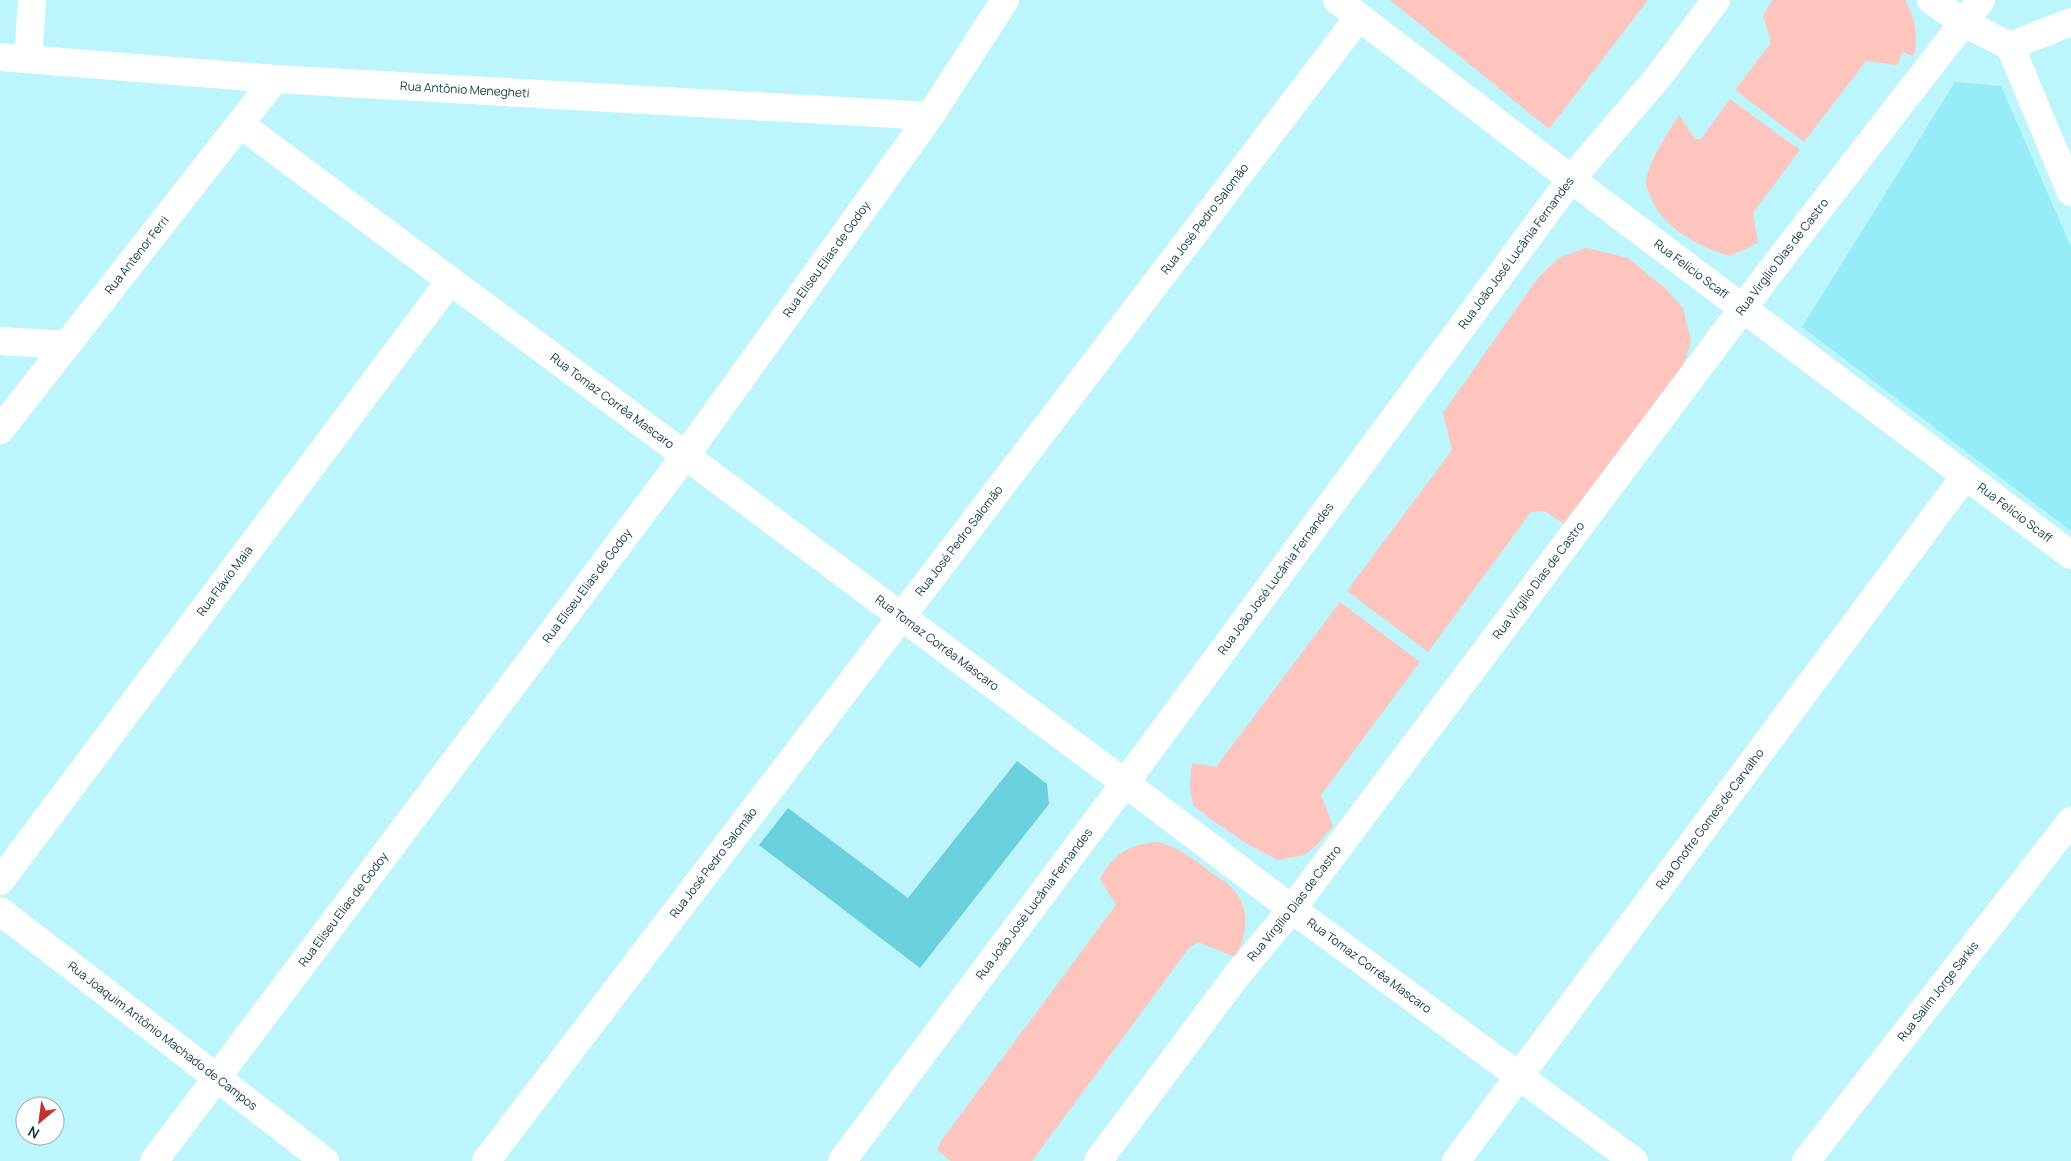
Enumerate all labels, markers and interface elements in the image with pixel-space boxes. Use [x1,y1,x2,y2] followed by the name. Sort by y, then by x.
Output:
[400,77,530,101] street label: Rua Antônio Menegheti
[1157,160,1252,278] street label: Rua José Pedro Salomão
[1454,173,1578,332] street label: Rua João José Lucânia Fernandes
[1732,194,1832,319] street label: Rua Virgílio Dias de Castro
[779,197,874,321] street label: Rua Eliseu Elias de Godoy
[100,212,173,298] street label: Rua Antenor Ferri
[1651,235,1733,303] street label: Rua Felício Scaff
[547,349,678,453] street label: Rua Tomaz Corrêa Mascaro
[1974,479,2056,546] street label: Rua Felício Scaff
[911,482,1007,600] street label: Rua José Pedro Salomão
[1214,499,1337,658] street label: Rua João José Lucânia Fernandes
[1488,518,1588,643] street label: Rua Virgílio Dias de Castro
[538,524,636,646] street label: Rua Eliseu Elias de Godoy
[193,542,257,619] street label: Rua Flávio Maia
[872,591,1003,694] street label: Rua Tomaz Corrêa Mascaro
[1652,745,1768,893] street label: Rua Onofre Gomes de Carvalho
[665,804,761,921] street label: Rua José Pedro Salomão
[972,825,1096,983] street label: Rua João José Lucânia Fernandes
[1243,842,1345,965] street label: Rua Virgílio Dias de Castro
[294,848,392,970] street label: Rua Eliseu Elias de Godoy
[1304,914,1435,1017] street label: Rua Tomaz Corrêa Mascaro
[1893,937,1982,1045] street label: Rua Salim Jorge Sarkis
[64,957,261,1114] street label: Rua Joaquim Antônio Machado de Campos
[15,1096,65,1146] north arrow
[24,1122,42,1144] text: N

